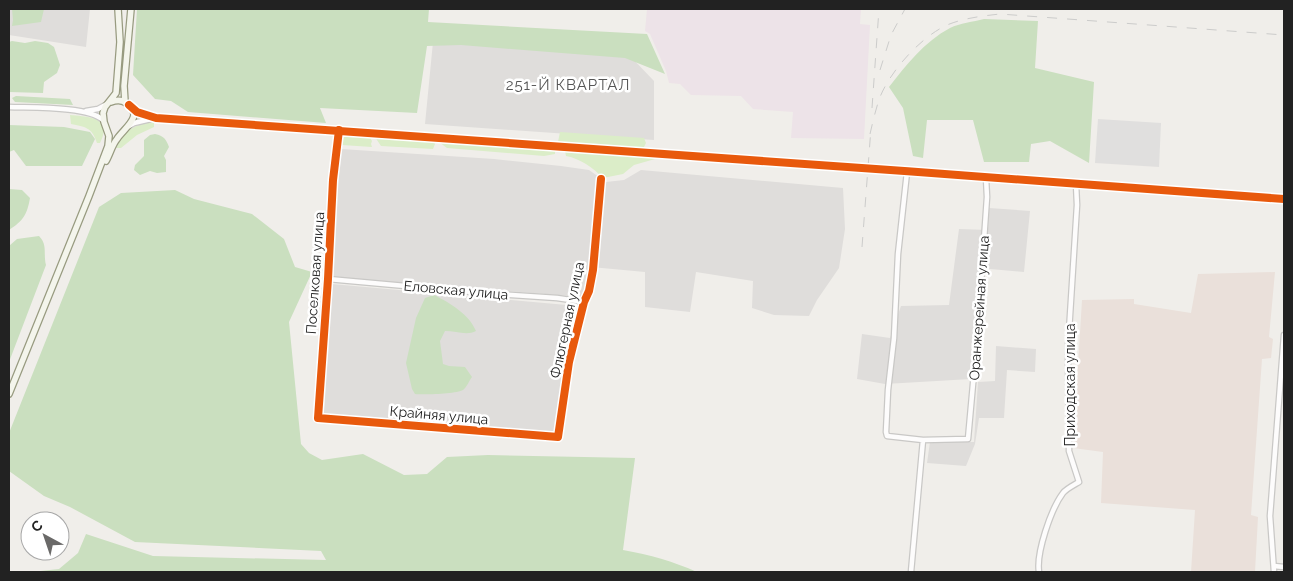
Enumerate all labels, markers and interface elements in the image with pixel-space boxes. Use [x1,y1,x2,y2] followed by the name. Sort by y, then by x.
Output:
[506,76,630,94] district label: 251-Й КВАРТАЛ
[303,211,327,335] street label: Поселковая улица
[966,235,992,381] street label: Оранжерейная улица
[547,260,587,380] street label: Флюгерная улица
[403,277,509,303] street label: Еловская улица
[1062,323,1078,447] street label: Приходская улица
[389,403,489,427] street label: Крайняя улица
[20,511,70,561] north arrow
[28,517,46,535] text: С

